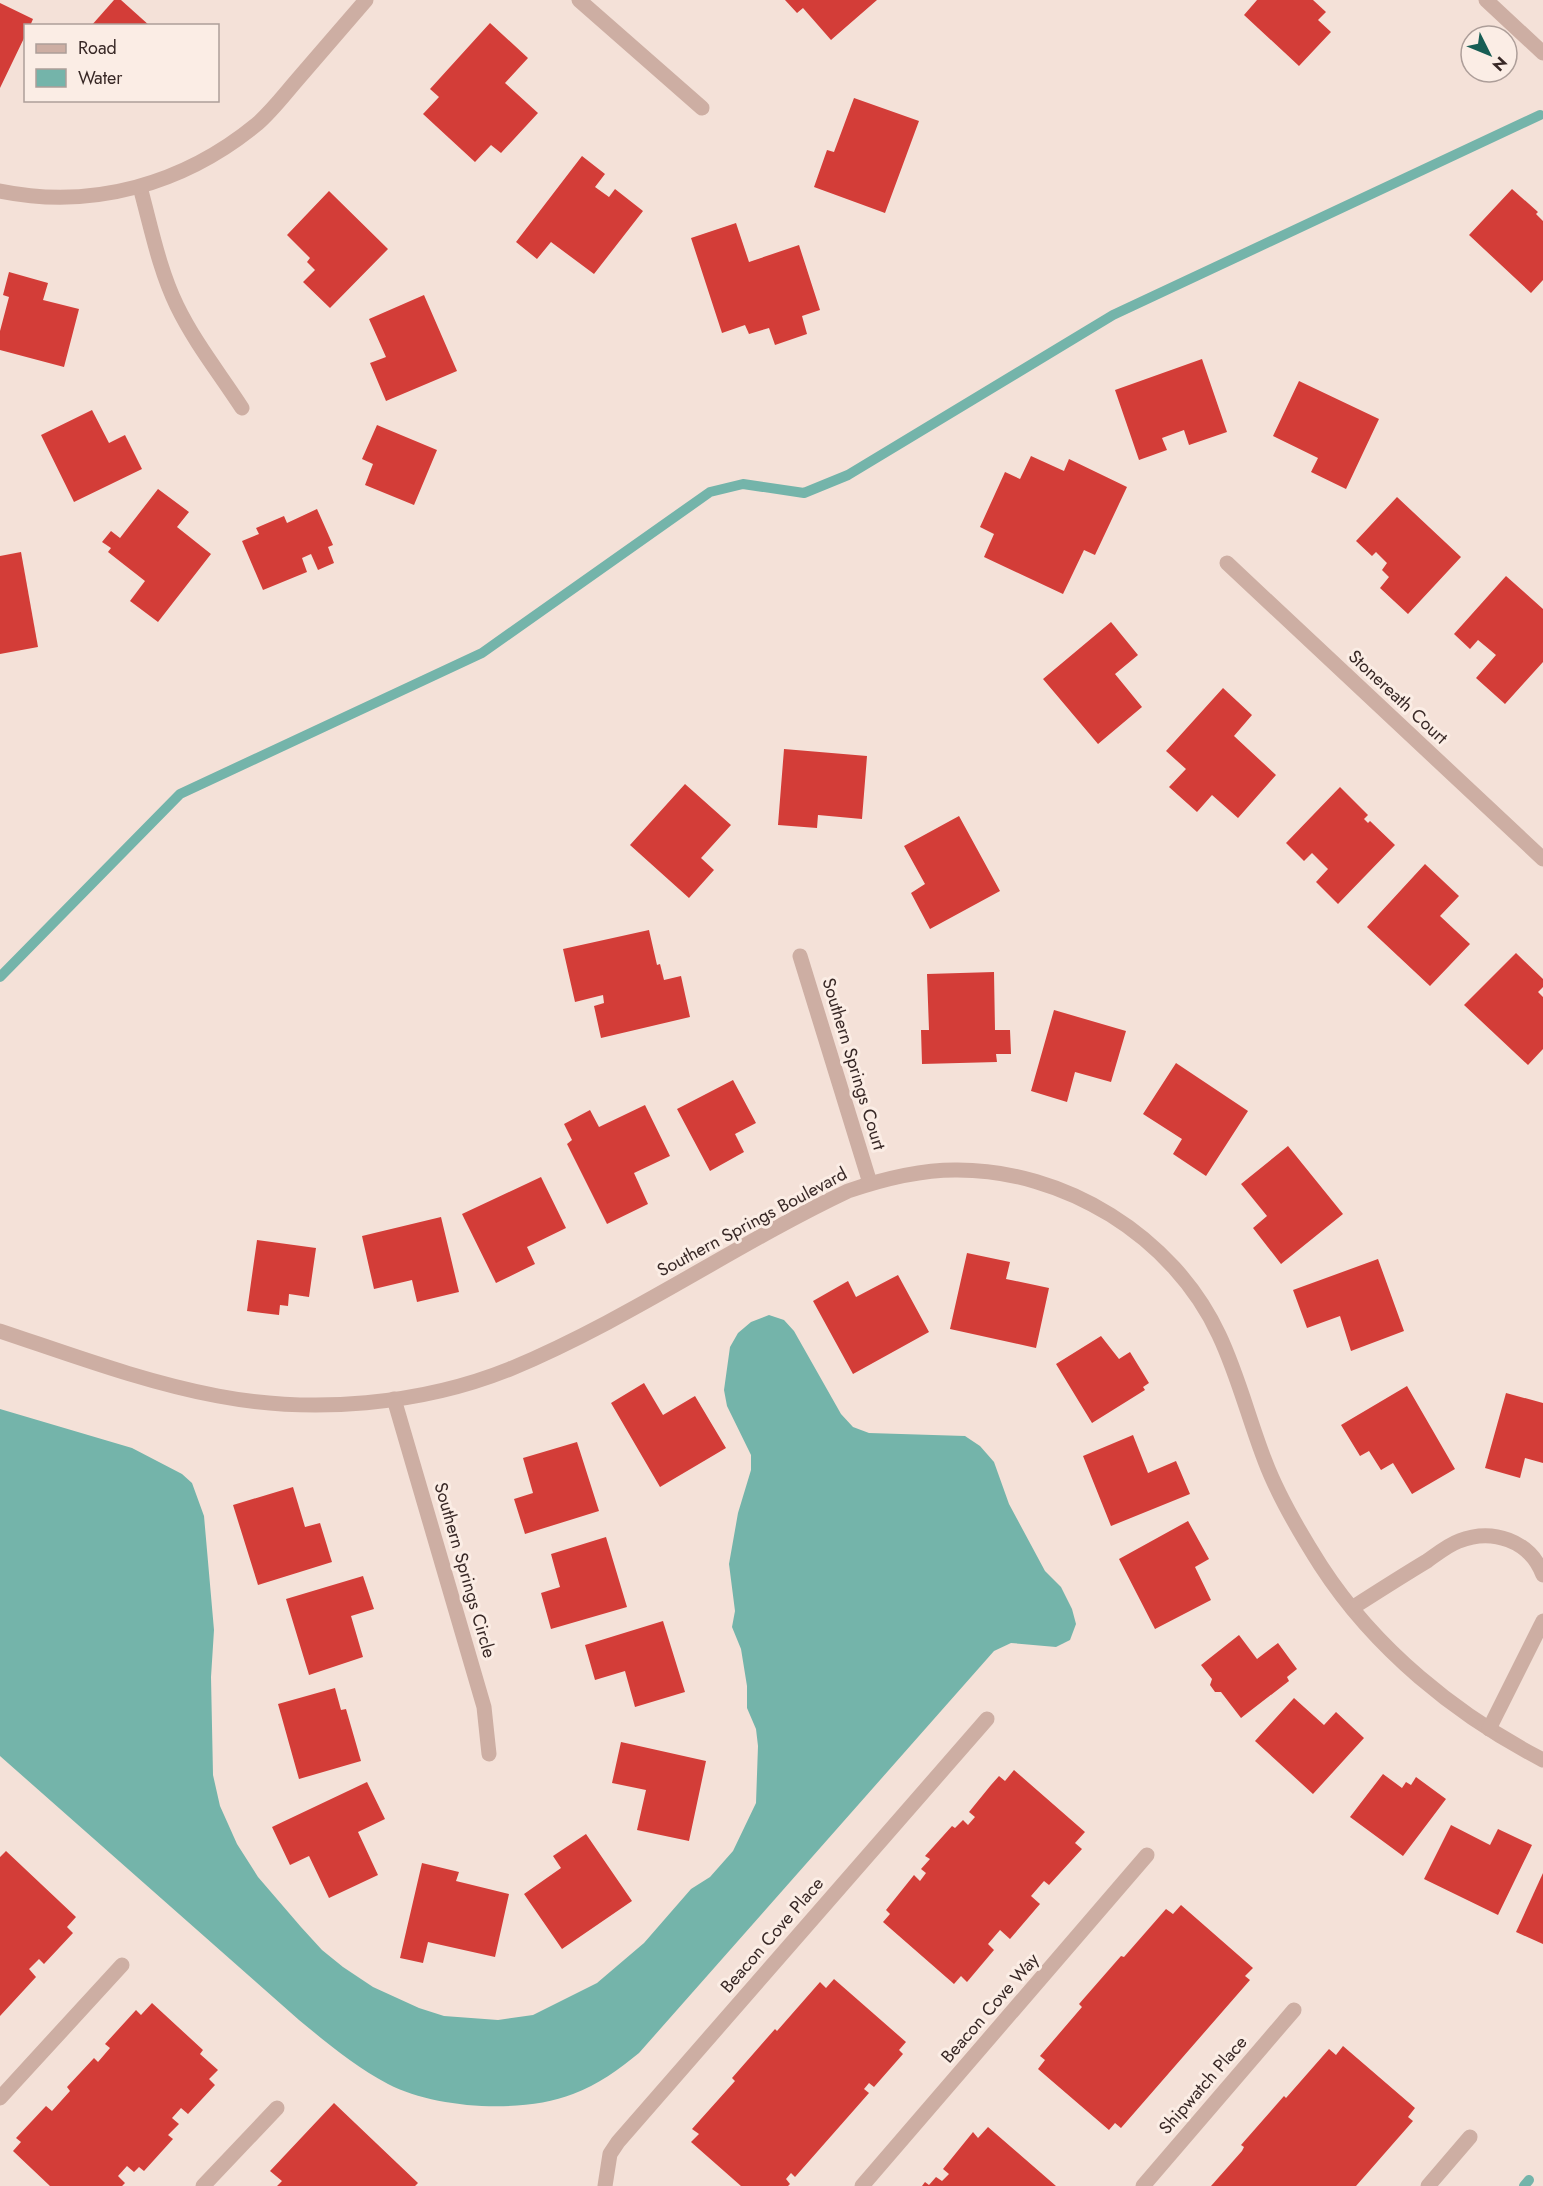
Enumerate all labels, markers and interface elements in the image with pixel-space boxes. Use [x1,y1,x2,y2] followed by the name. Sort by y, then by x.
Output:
[24,24,219,102] legend
[1459,24,1519,84] north arrow
[78,35,117,61] text: Road
[1487,51,1512,76] text: N
[78,65,123,91] text: Water
[1342,644,1454,751] street label: Stonereath Court
[815,975,893,1154] street label: Southern Springs Court
[652,1161,852,1283] street label: Southern Springs Boulevard
[427,1479,503,1661] street label: Southern Springs Circle
[714,1871,830,1999] street label: Beacon Cove Place
[935,1947,1045,2069] street label: Beacon Cove Way
[1153,2030,1253,2140] street label: Shipwatch Place

